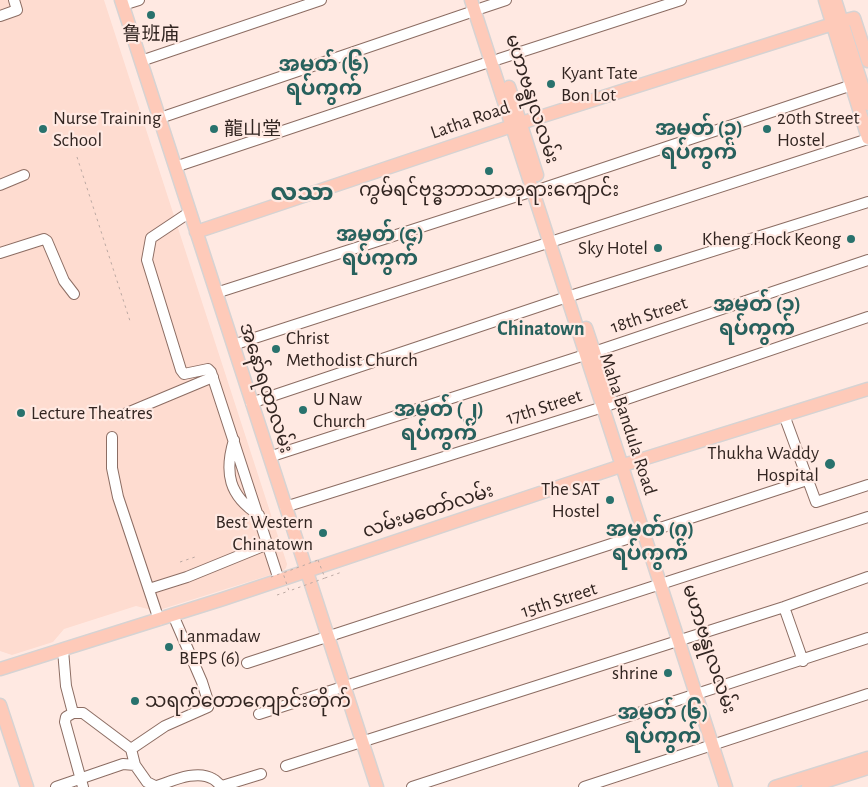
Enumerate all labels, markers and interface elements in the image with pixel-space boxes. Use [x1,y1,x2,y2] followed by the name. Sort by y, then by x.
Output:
[145,9,157,21] marker: 鲁班庙
[123,23,179,45] place label: 鲁班庙
[500,31,564,167] street label: မဟာဗန္ဓုလလမ်း
[279,52,369,102] district label: အမှတ် (၆) ရပ်ကွက်
[561,62,638,106] place label: Kyant Tate Bon Lot
[545,78,557,90] marker: Kyant Tate Bon Lot
[427,96,513,144] street label: Latha Road
[53,107,161,151] place label: Nurse Training School
[777,107,859,151] place label: 20th Street Hostel
[655,116,743,166] district label: အမှတ် (၃) ရပ်ကွက်
[224,118,281,140] place label: 龍山堂
[37,123,49,135] marker: Nurse Training School
[208,123,220,135] marker: 龍山堂
[761,123,773,135] marker: 20th Street Hostel
[483,165,495,177] marker: ကွမ်ရင်ဗုဒ္ဓဘာသာဘုရားကျောင်း
[270,179,334,207] district label: လသာ
[359,179,619,201] place label: ကွမ်ရင်ဗုဒ္ဓဘာသာဘုရားကျောင်း
[336,222,424,272] district label: အမှတ် (၄) ရပ်ကွက်
[702,228,841,250] place label: Kheng Hock Keong
[845,233,857,245] marker: Kheng Hock Keong
[578,237,648,259] place label: Sky Hotel
[652,242,664,254] marker: Sky Hotel
[608,291,690,339] street label: 18th Street
[713,292,801,342] district label: အမှတ် (၁) ရပ်ကွက်
[497,317,585,341] district label: Chinatown
[234,320,298,456] street label: အနော်ရထာလမ်း
[286,327,418,371] place label: Christ Methodist Church
[270,343,282,355] marker: Christ Methodist Church
[594,350,662,498] street label: Maha Bandula Road
[503,384,585,430] street label: 17th Street
[313,388,366,432] place label: U Naw Church
[394,397,484,447] district label: အမှတ် (၂) ရပ်ကွက်
[31,402,153,424] place label: Lecture Theatres
[297,404,309,416] marker: U Naw Church
[15,407,27,419] marker: Lecture Theatres
[707,442,819,486] place label: Thukha Waddy Hospital
[823,457,837,471] marker: Thukha Waddy Hospital
[541,478,600,522] place label: The SAT Hostel
[360,479,496,543] street label: လမ်းမတော်လမ်း
[604,494,616,506] marker: The SAT Hostel
[216,511,313,555] place label: Best Western Chinatown
[606,517,694,567] district label: အမှတ် (၇) ရပ်ကွက်
[317,527,329,539] marker: Best Western Chinatown
[518,577,600,623] street label: 15th Street
[677,581,741,717] street label: မဟာဗန္ဓုလလမ်း
[179,625,260,669] place label: Lanmadaw BEPS (6)
[163,641,175,653] marker: Lanmadaw BEPS (6)
[612,662,658,684] place label: shrine
[662,667,674,679] marker: shrine
[145,690,351,712] place label: သရက်တောကျောင်းတိုက်
[129,695,141,707] marker: သရက်တောကျောင်းတိုက်
[618,700,708,750] district label: အမှတ် (၆) ရပ်ကွက်

